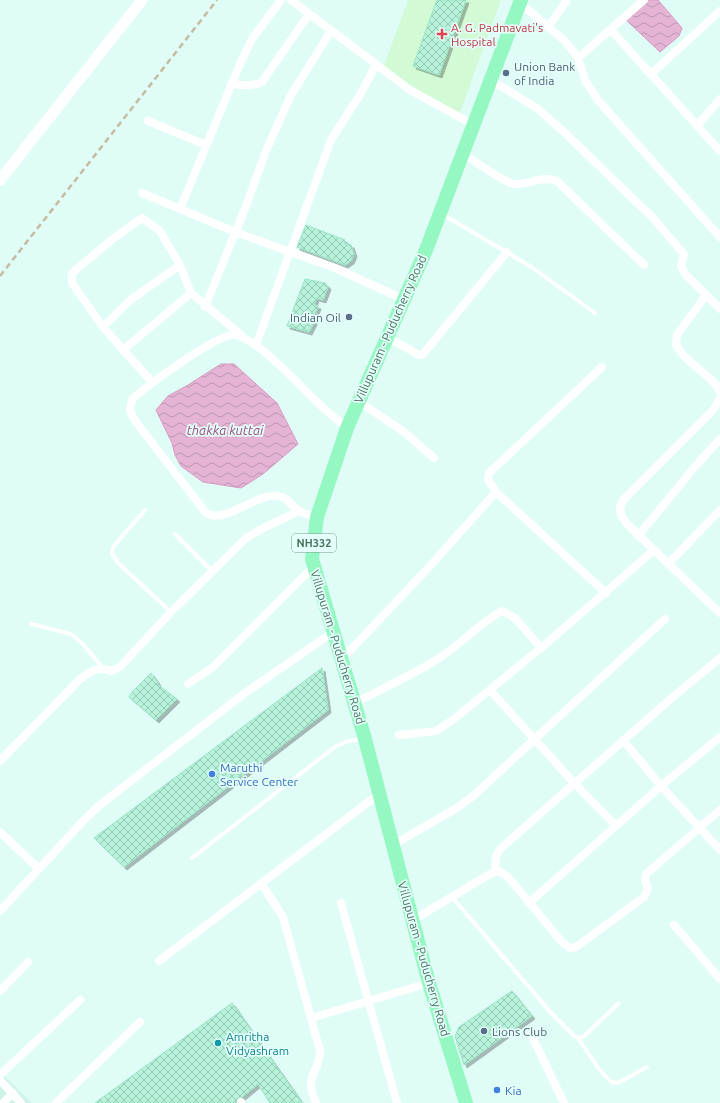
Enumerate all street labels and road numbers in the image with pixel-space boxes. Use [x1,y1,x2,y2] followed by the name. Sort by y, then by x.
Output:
[351,253,429,405] street label: Villupuram - Puducherry Road
[292,534,336,552] road number: NH332
[308,568,368,726] street label: Villupuram - Puducherry Road
[396,880,452,1038] street label: Villupuram - Puducherry Road

